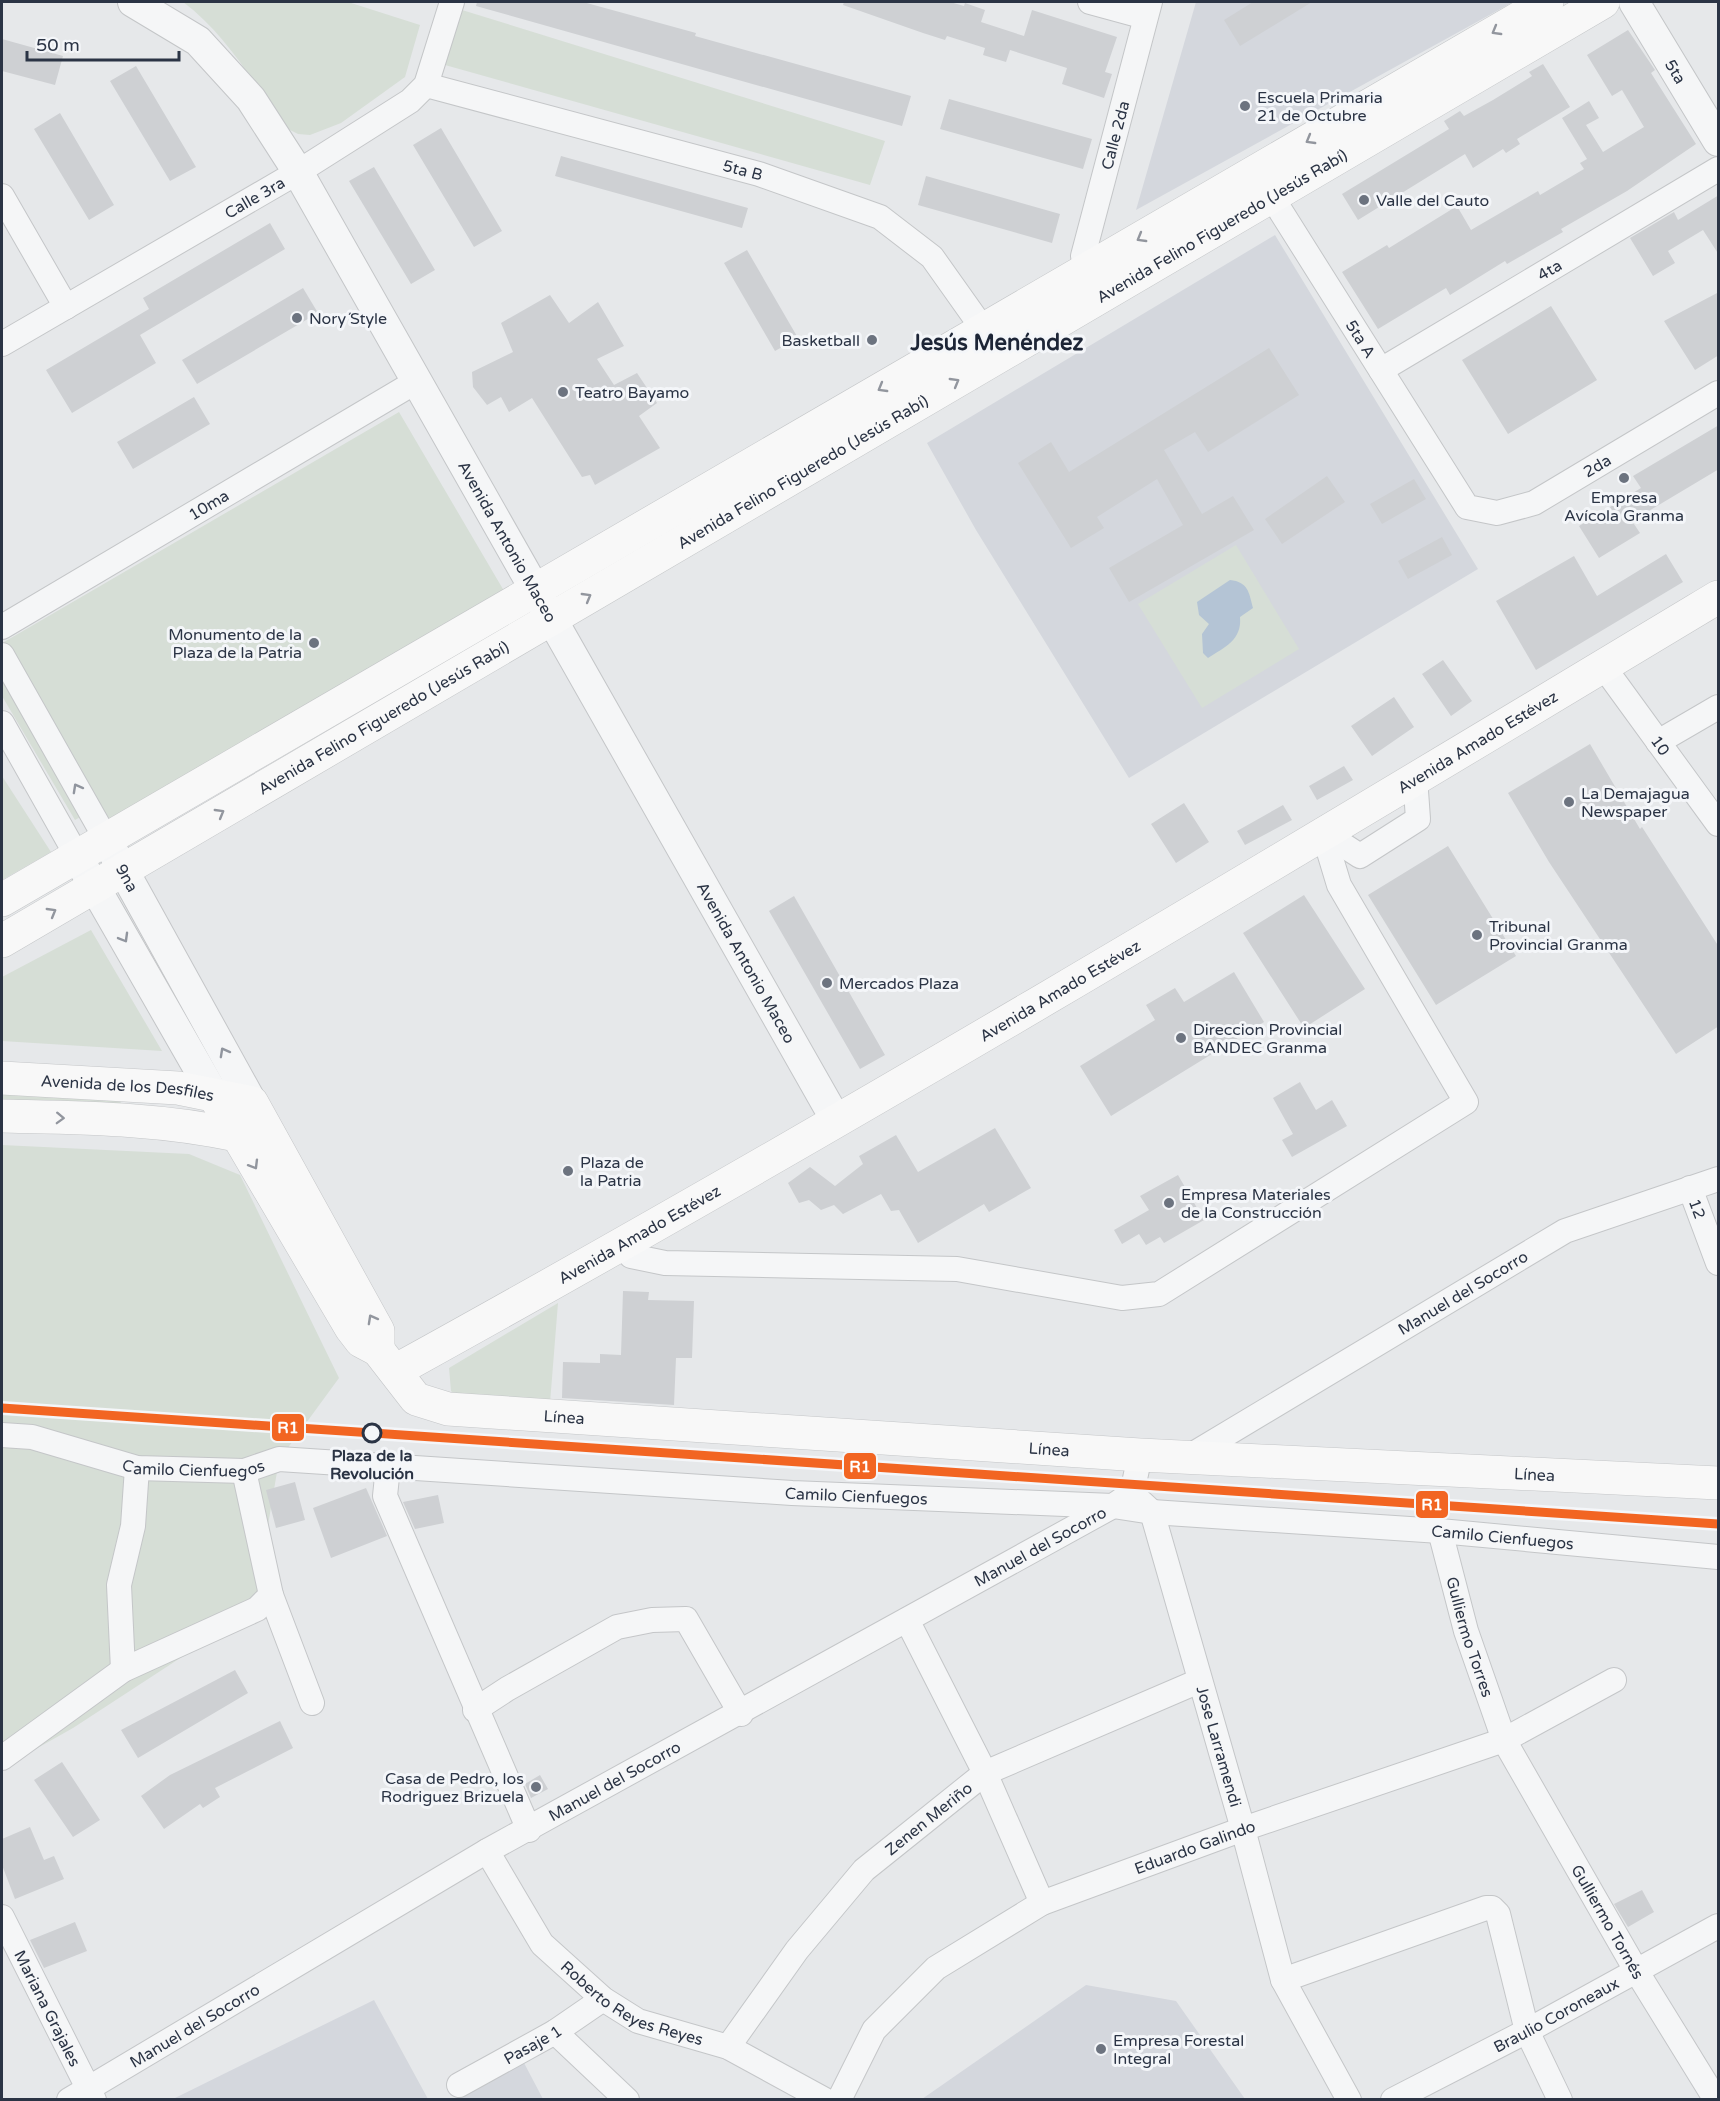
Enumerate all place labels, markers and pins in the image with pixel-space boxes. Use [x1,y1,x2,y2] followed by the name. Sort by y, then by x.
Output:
[1257,88,1383,126] place label: Escuela Primaria 21 de Octubre
[1238,99,1252,113] marker: Escuela Primaria 21 de Octubre
[1376,191,1489,211] place label: Valle del Cauto
[1357,193,1371,207] marker: Valle del Cauto
[309,309,387,329] place label: Nory´Style
[290,311,304,325] marker: Nory´Style
[781,331,860,351] place label: Basketball
[865,333,879,347] marker: Basketball
[575,383,689,403] place label: Teatro Bayamo
[556,385,570,399] marker: Teatro Bayamo
[1617,471,1631,485] marker: Empresa Avícola Granma
[1564,488,1684,526] place label: Empresa Avícola Granma
[168,625,302,663] place label: Monumento de la Plaza de la Patria
[307,636,321,650] marker: Monumento de la Plaza de la Patria
[1581,784,1690,822] place label: La Demajagua Newspaper
[1562,795,1576,809] marker: La Demajagua Newspaper
[1489,917,1628,955] place label: Tribunal Provincial Granma
[1470,928,1484,942] marker: Tribunal Provincial Granma
[839,974,959,994] place label: Mercados Plaza
[820,976,834,990] marker: Mercados Plaza
[1193,1020,1342,1058] place label: Direccion Provincial BANDEC Granma
[1174,1031,1188,1045] marker: Direccion Provincial BANDEC Granma
[580,1153,644,1191] place label: Plaza de la Patria
[561,1164,575,1178] marker: Plaza de la Patria
[1181,1185,1331,1223] place label: Empresa Materiales de la Construcción
[1162,1196,1176,1210] marker: Empresa Materiales de la Construcción
[362,1423,382,1443] marker: Plaza de la Revolución
[330,1446,414,1484] place label: Plaza de la Revolución
[381,1769,524,1807] place label: Casa de Pedro, los Rodriguez Brizuela
[529,1780,543,1794] marker: Casa de Pedro, los Rodriguez Brizuela
[1113,2031,1244,2069] place label: Empresa Forestal Integral
[1094,2042,1108,2056] marker: Empresa Forestal Integral

